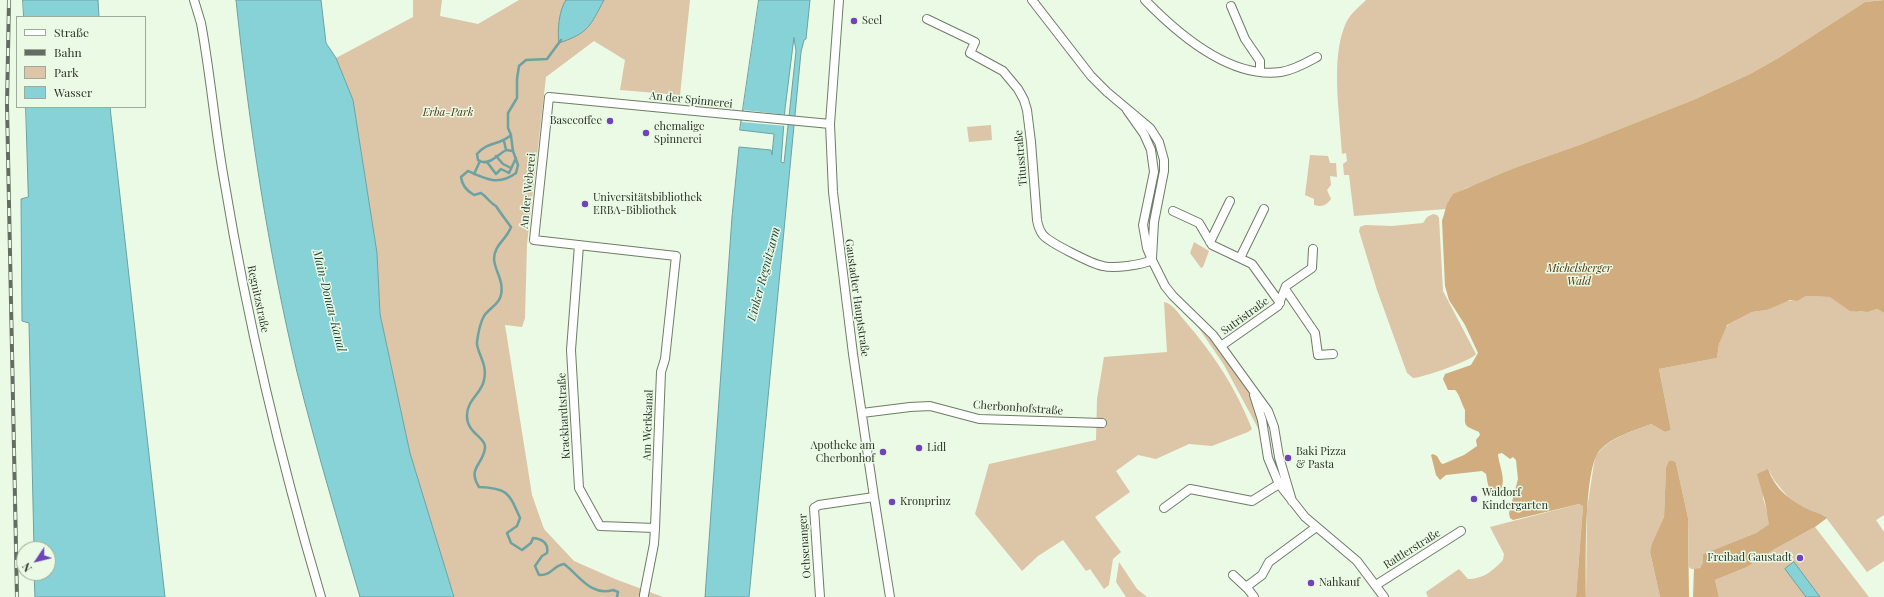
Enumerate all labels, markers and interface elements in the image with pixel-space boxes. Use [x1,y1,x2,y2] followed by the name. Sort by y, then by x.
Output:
[862,14,882,28] place label: Seel
[16,16,146,108] legend
[849,16,859,26] marker: Seel
[54,24,89,40] text: Straße
[54,44,82,60] text: Bahn
[54,64,79,80] text: Park
[54,84,92,100] text: Wasser
[649,89,733,111] street label: An der Spinnerei
[423,106,473,120] park label: Erba-Park
[550,114,602,128] place label: Basecoffee
[605,116,615,126] marker: Basecoffee
[654,120,704,146] place label: ehemalige Spinnerei
[641,128,651,138] marker: ehemalige Spinnerei
[1012,129,1030,187] street label: Titusstraße
[517,153,539,229] street label: An der Weberei
[593,191,702,217] place label: Universitätsbibliothek ERBA-Bibliothek
[580,199,590,209] marker: Universitätsbibliothek ERBA-Bibliothek
[745,225,783,323] water label: Linker Regnitzarm
[842,238,872,358] street label: Gaustadter Hauptstraße
[309,249,349,353] water label: Main-Donau-Kanal
[1547,262,1611,288] park label: Michelsberger Wald
[244,264,272,334] street label: Regnitzstraße
[1219,294,1271,338] street label: Sutristraße
[555,372,573,460] street label: Krackhardtstraße
[640,389,656,461] street label: Am Werkkanal
[972,398,1064,418] street label: Cherbonhofstraße
[810,439,875,465] place label: Apotheke am Cherbonhof
[927,441,946,455] place label: Lidl
[914,443,924,453] marker: Lidl
[1296,445,1346,471] place label: Baki Pizza & Pasta
[878,447,888,457] marker: Apotheke am Cherbonhof
[1283,453,1293,463] marker: Baki Pizza & Pasta
[1482,486,1548,512] place label: Waldorf Kindergarten
[1469,494,1479,504] marker: Waldorf Kindergarten
[900,495,951,509] place label: Kronprinz
[887,497,897,507] marker: Kronprinz
[796,513,814,579] street label: Ochsenanger
[1381,526,1443,572] street label: Rattlerstraße
[16,541,56,581] north arrow
[1707,551,1792,565] place label: Freibad Gaustadt
[1795,553,1805,563] marker: Freibad Gaustadt
[18,560,35,575] text: N
[1319,576,1360,590] place label: Nahkauf
[1306,578,1316,588] marker: Nahkauf

